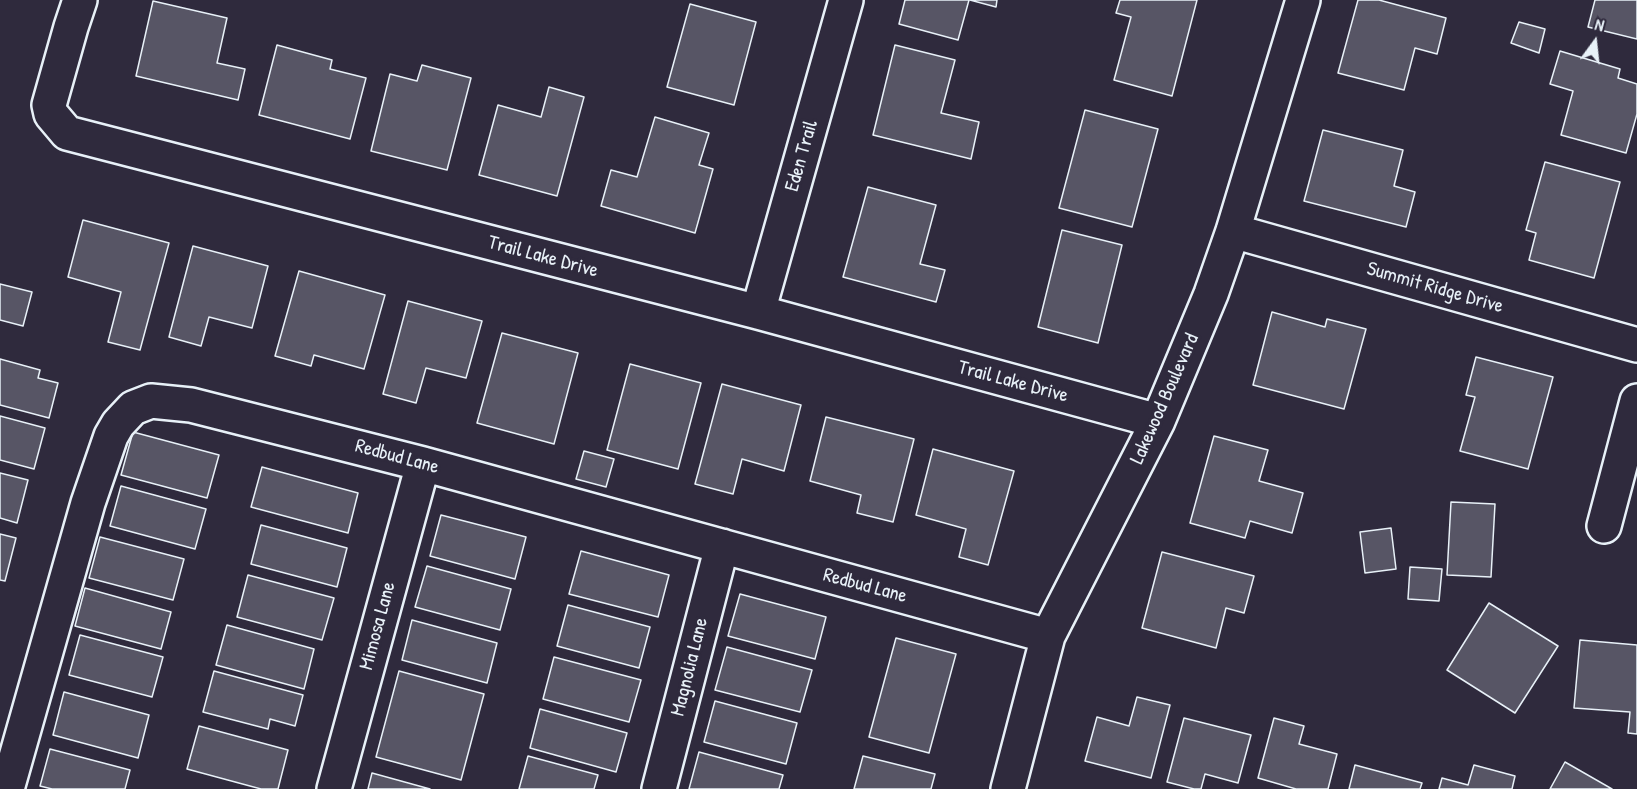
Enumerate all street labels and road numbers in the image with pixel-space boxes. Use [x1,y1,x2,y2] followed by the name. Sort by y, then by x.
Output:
[780,118,824,194] street label: Eden Trail
[485,231,601,283] street label: Trail Lake Drive
[1364,257,1506,319] street label: Summit Ridge Drive
[1126,330,1204,468] street label: Lakewood Boulevard
[955,356,1071,408] street label: Trail Lake Drive
[352,434,442,480] street label: Redbud Lane
[820,563,910,609] street label: Redbud Lane
[355,579,401,673] street label: Mimosa Lane
[666,615,714,719] street label: Magnolia Lane

